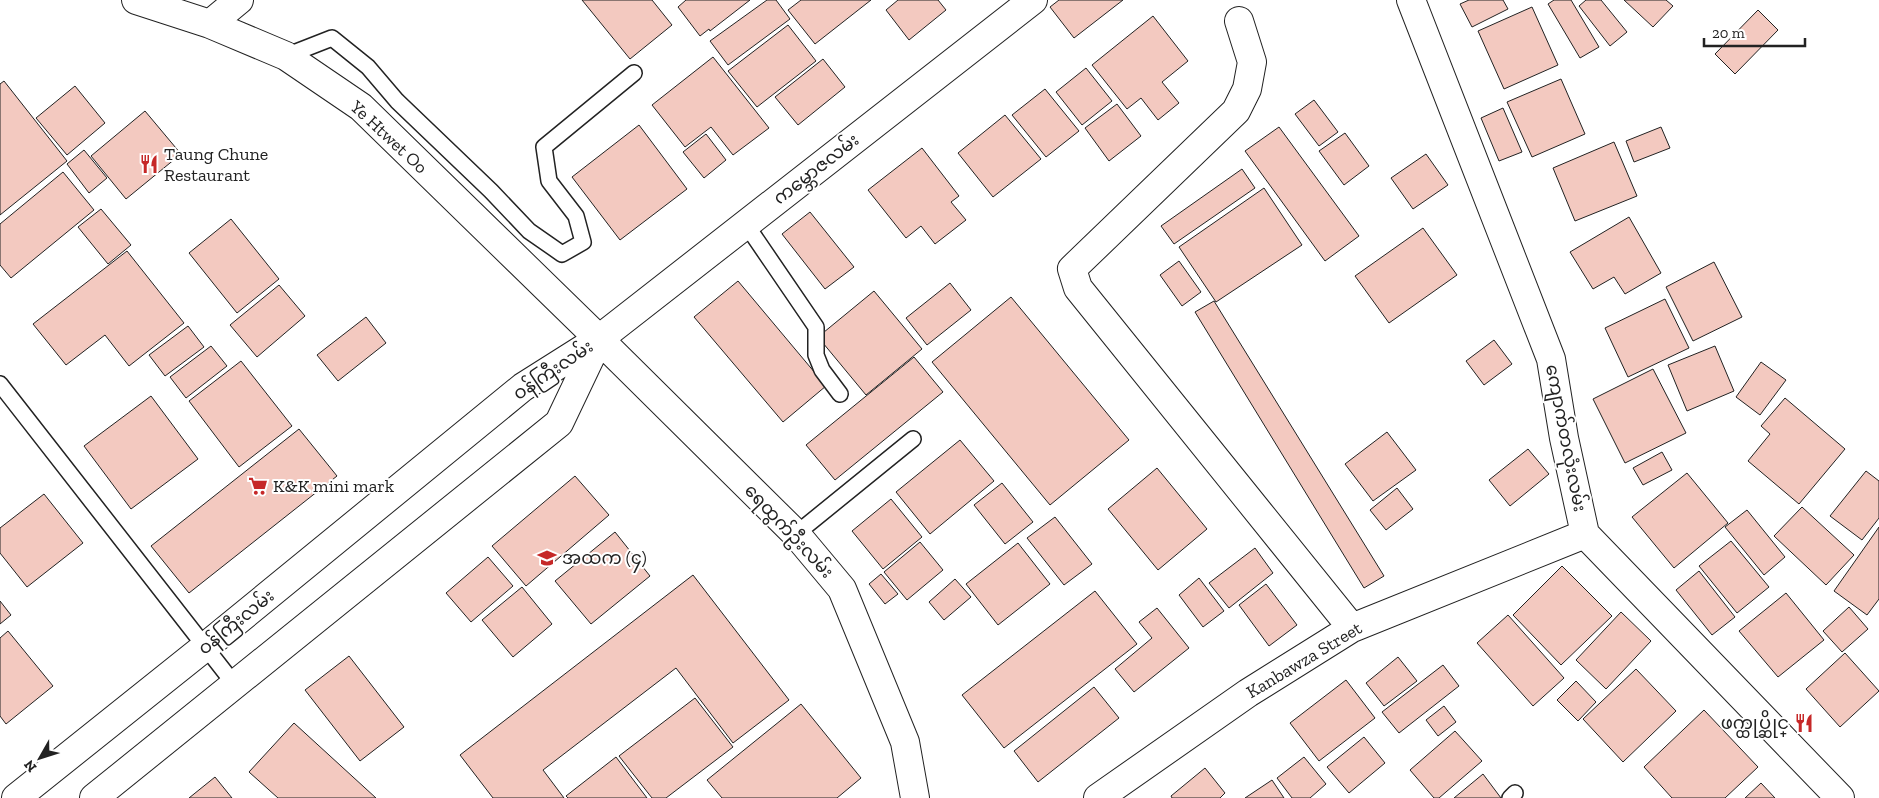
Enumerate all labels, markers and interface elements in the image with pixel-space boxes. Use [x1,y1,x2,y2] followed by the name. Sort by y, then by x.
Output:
[1704,15,1805,47] scale bar
[1712,24,1745,42] text: 20 m
[345,95,432,178] street label: Ye Htwet Oo
[768,127,866,212] street label: ကမ္ဘောဇလမ်း
[164,143,268,186] place label: Taung Chune Restaurant
[138,153,160,175] restaurant icon: Taung Chune Restaurant
[507,333,599,408] street label: ဝန်ကြီးလမ်း
[1537,362,1593,514] street label: ကျောက်တလုံးလမ်း
[247,475,269,497] supermarket icon: K&K mini mark
[273,475,395,497] place label: K&K mini mark
[737,478,840,585] street label: ရေထွက်ဦးလမ်း
[536,547,558,569] school or university icon: အထက (၄)
[562,547,647,573] place label: အထက (၄)
[192,582,281,662] street label: ဝန်ကြီးလမ်း
[1242,617,1366,703] street label: Kanbawza Street
[1721,709,1789,738] place label: ဖက္ထုပ္ဆိုင္
[1793,712,1815,734] restaurant icon: ဖက္ထုပ္ဆိုင္
[15,733,65,783] north arrow
[20,756,40,775] text: N

